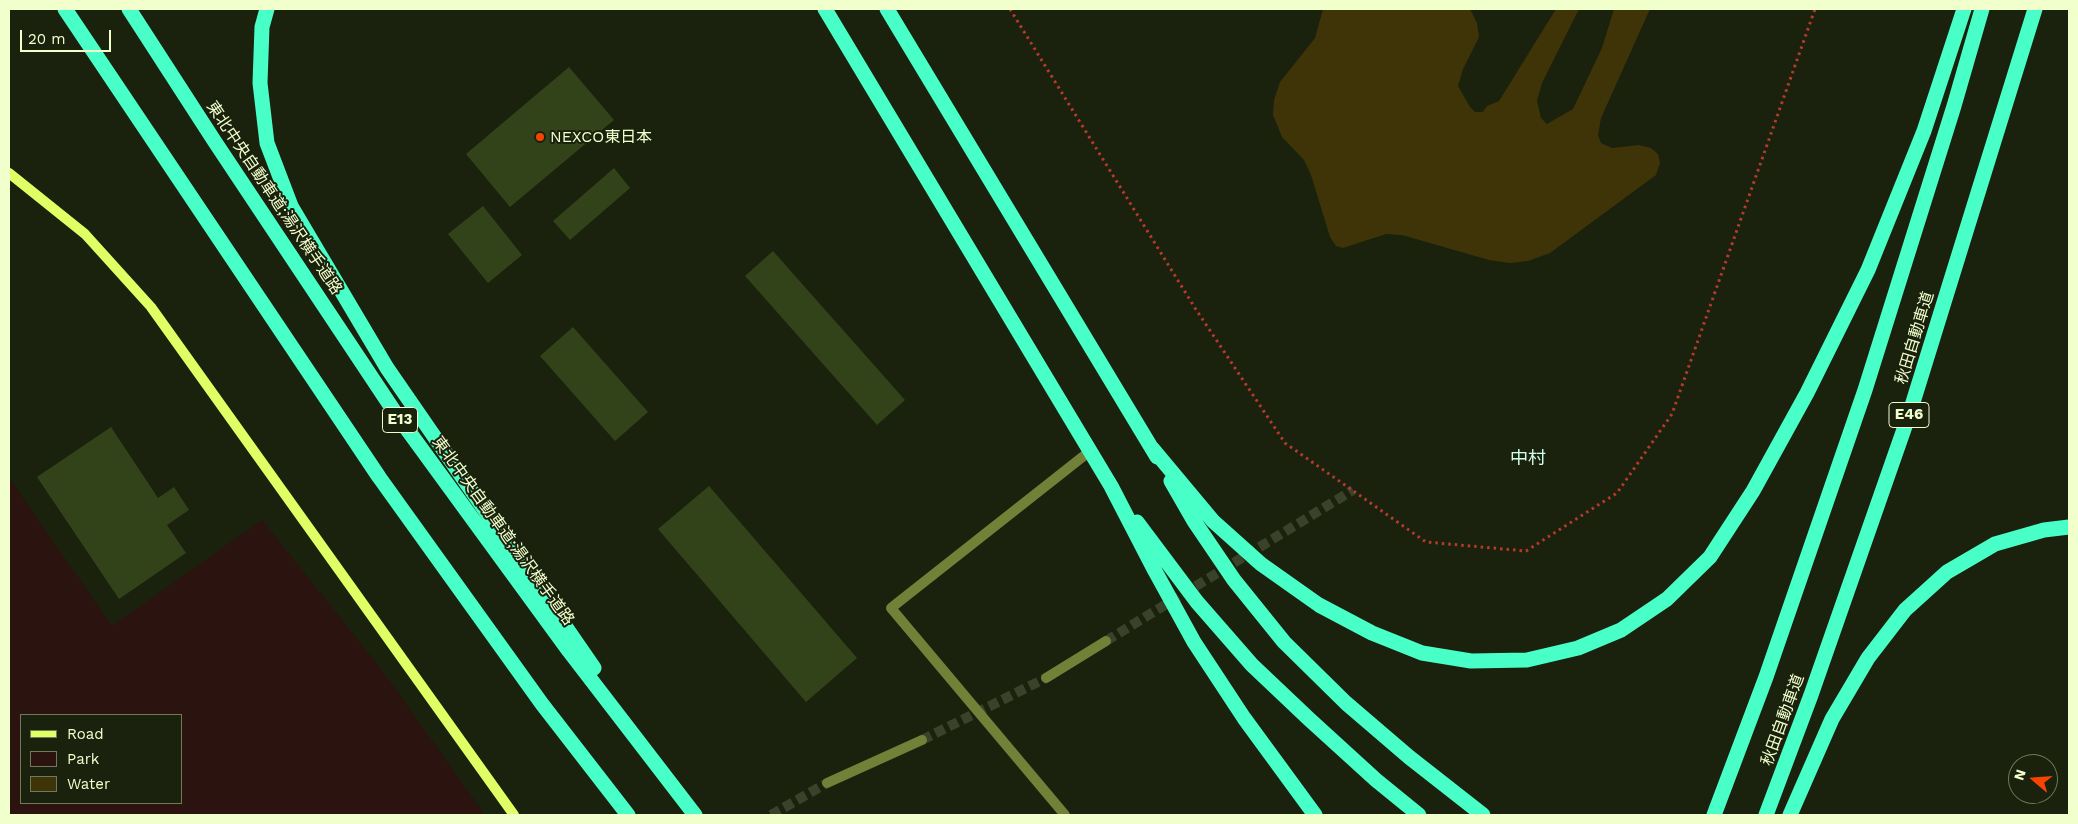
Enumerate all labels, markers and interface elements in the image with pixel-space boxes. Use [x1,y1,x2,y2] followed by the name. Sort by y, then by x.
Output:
[22,20,114,52] scale bar
[28,30,66,48] text: 20 m
[202,98,346,298] street label: 東北中央自動車道;湯沢横手道路
[550,127,652,147] place label: NEXCO東日本
[534,131,546,143] marker: NEXCO東日本
[1892,289,1938,387] street label: 秋田自動車道
[1889,402,1929,428] road number: E46
[382,408,418,432] road number: E13
[428,433,578,629] street label: 東北中央自動車道;湯沢横手道路
[1510,448,1546,470] district label: 中村
[1758,672,1808,768] street label: 秋田自動車道
[20,714,182,804] legend
[67,725,104,743] text: Road
[67,750,99,768] text: Park
[2008,754,2058,804] north arrow
[2010,767,2029,782] text: N
[67,775,110,793] text: Water

